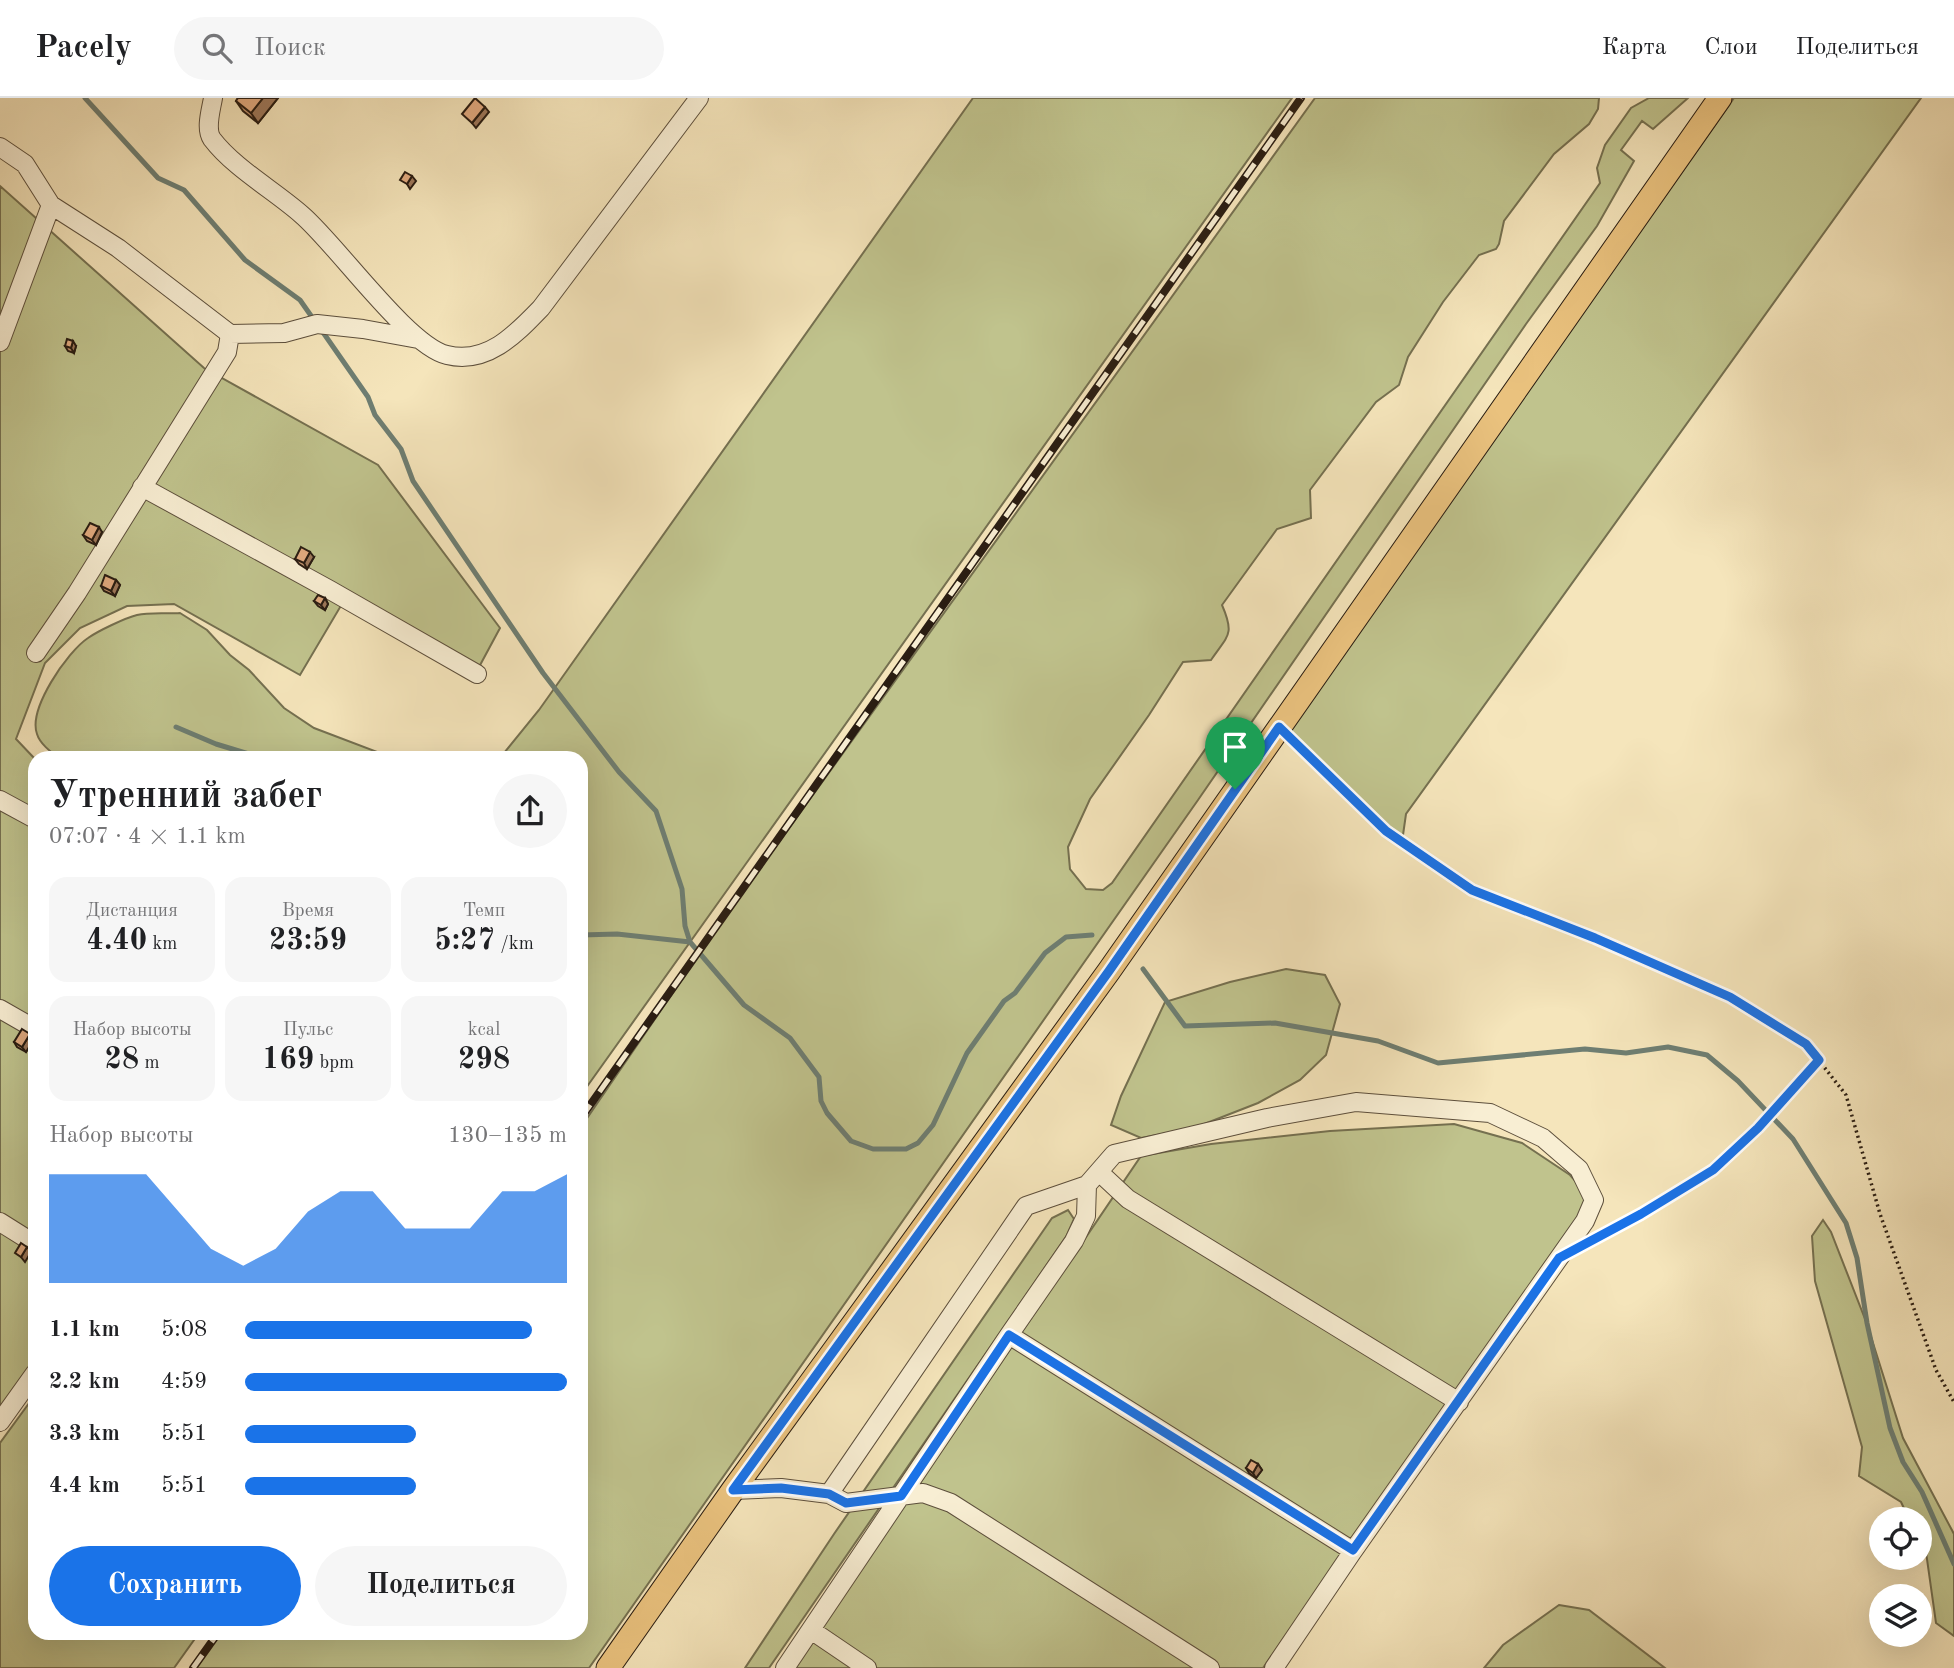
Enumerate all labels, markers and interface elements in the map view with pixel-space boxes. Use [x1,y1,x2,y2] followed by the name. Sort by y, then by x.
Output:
[174,17,664,80] search box
[198,29,236,67] icon: search
[35,32,132,65] text: Pacely
[254,35,326,61] text: Поиск
[1602,36,1667,60] text: Карта
[1705,36,1758,60] text: Слои
[1796,36,1919,60] text: Поделиться
[1205,717,1265,789] pin
[1216,728,1254,766] icon: arrive
[493,774,567,848] button: share
[49,778,322,816] text: Утренний забег
[49,825,246,848] text: 07:07 · 4 × 1.1 km
[86,902,178,921] text: Дистанция
[282,902,334,921] text: Время
[463,902,505,921] text: Темп
[87,926,147,956] text: 4.40
[269,926,347,956] text: 23:59
[434,926,495,956] text: 5:27
[147,935,177,954] text: km
[495,935,534,954] text: /km
[72,1021,192,1040] text: Набор высоты
[283,1021,333,1040] text: Пульс
[468,1021,500,1040] text: kcal
[104,1045,139,1075] text: 28
[262,1045,314,1075] text: 169
[458,1045,510,1075] text: 298
[139,1054,160,1073] text: m
[314,1054,354,1073] text: bpm
[49,1124,193,1147] text: Набор высоты
[448,1124,567,1147] text: 130–135 m
[49,1318,120,1341] text: 1.1 km
[161,1318,207,1341] text: 5:08
[49,1370,120,1393] text: 2.2 km
[161,1370,207,1393] text: 4:59
[49,1422,120,1445] text: 3.3 km
[161,1422,207,1445] text: 5:51
[49,1474,120,1497] text: 4.4 km
[161,1474,207,1497] text: 5:51
[1869,1507,1932,1647] map controls
[1869,1507,1932,1570] button: locate
[49,1546,301,1626] button: Сохранить
[315,1546,567,1626] button: Поделиться
[1869,1584,1932,1647] button: layers

